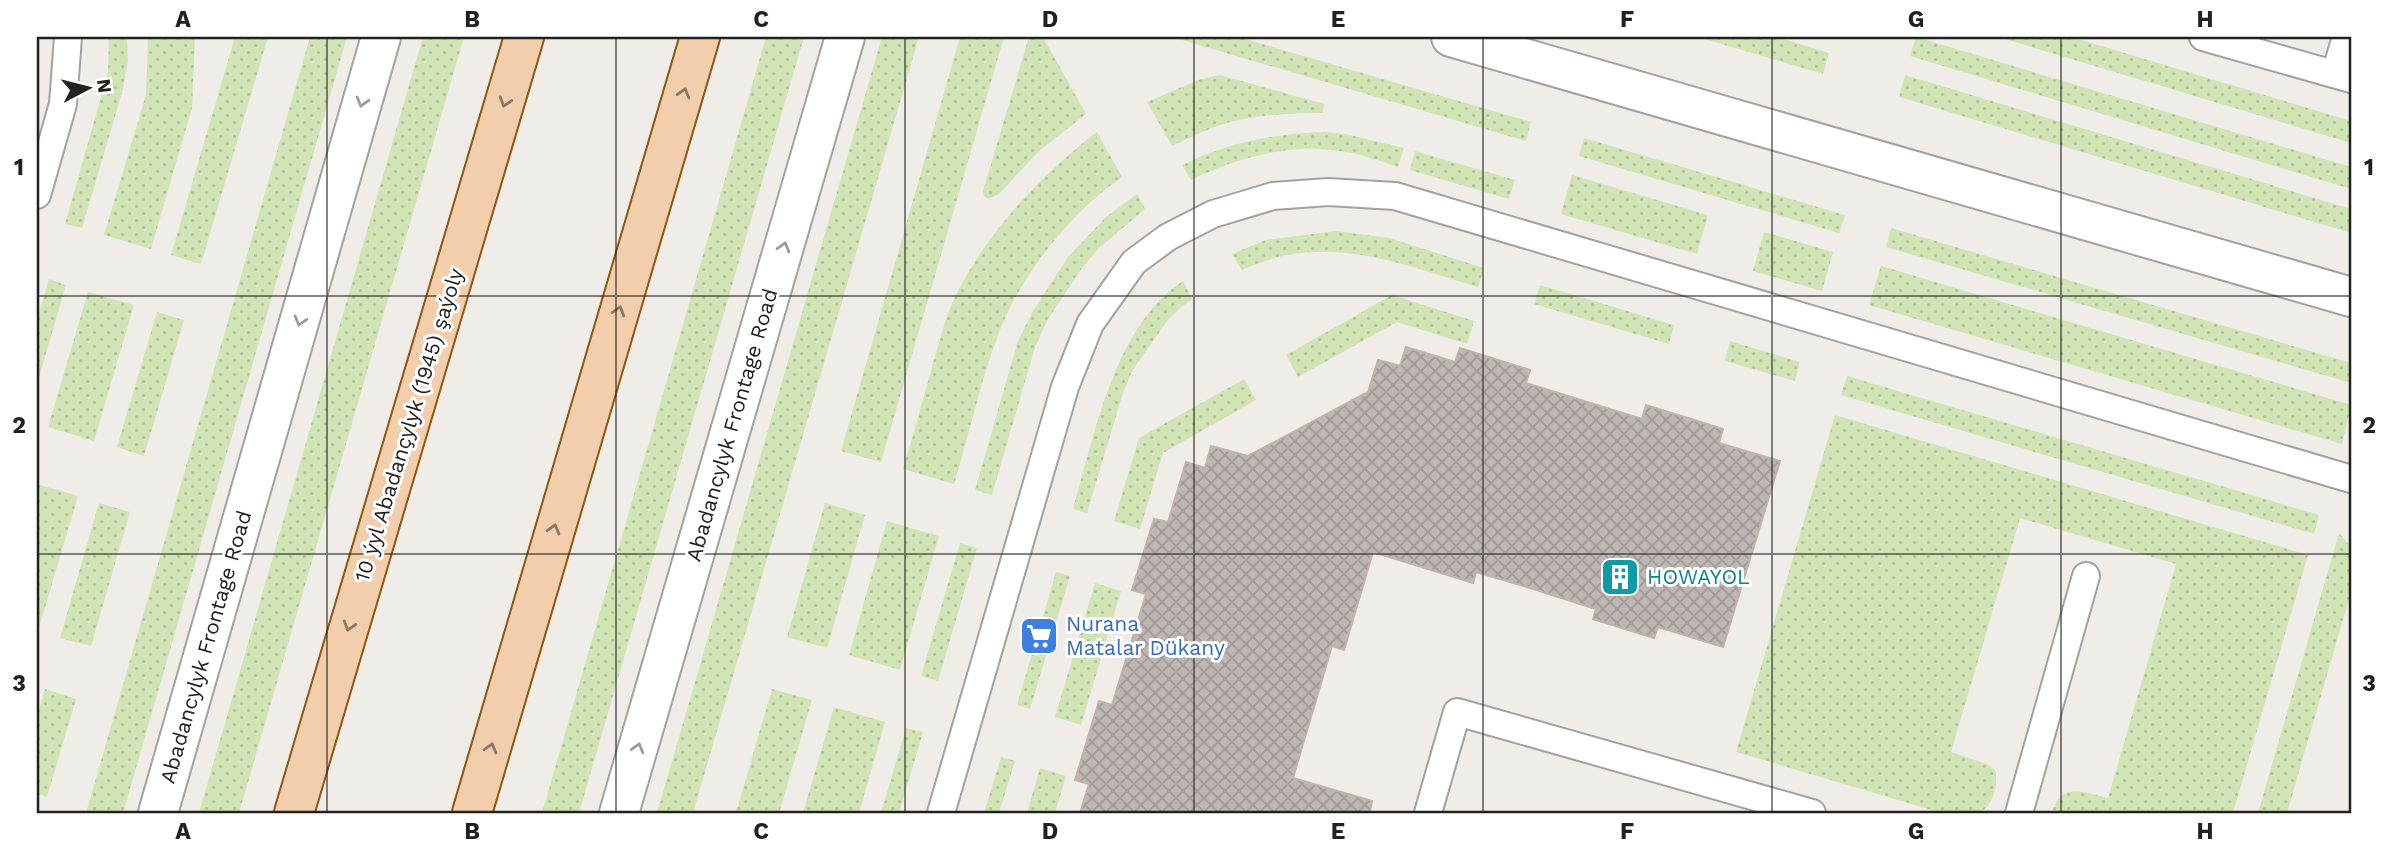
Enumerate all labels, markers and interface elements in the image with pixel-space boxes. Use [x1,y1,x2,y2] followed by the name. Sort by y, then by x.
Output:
[175,6,191,33] text: A
[464,6,480,33] text: B
[753,6,769,33] text: C
[1042,6,1058,33] text: D
[1331,6,1345,33] text: E
[1620,6,1634,33] text: F
[1908,6,1924,33] text: G
[2196,6,2214,33] text: H
[52,52,122,122] north arrow
[92,78,117,94] text: N
[676,87,690,99] one-way arrow
[356,96,371,108] one-way arrow
[498,96,513,108] one-way arrow
[14,154,24,181] text: 1
[2364,154,2374,181] text: 1
[775,241,790,253] one-way arrow
[349,265,468,584] street label: 10 ýyl Abadançylyk (1945) şaýoly
[681,286,782,564] street label: Abadancylyk Frontage Road
[611,305,626,317] one-way arrow
[293,315,308,327] one-way arrow
[12,412,26,439] text: 2
[2362,412,2376,439] text: 2
[155,508,256,786] street label: Abadancylyk Frontage Road
[546,523,560,535] one-way arrow
[1599,556,1641,598] building icon: HOWAYOL
[1647,564,1750,589] place label: HOWAYOL
[1066,611,1225,660] place label: Nurana Matalar Dükany
[1018,615,1060,657] supermarket icon: Nurana Matalar Dükany
[343,619,358,631] one-way arrow
[12,670,26,697] text: 3
[2362,670,2376,697] text: 3
[483,742,497,754] one-way arrow
[629,742,644,754] one-way arrow
[175,818,191,845] text: A
[464,818,480,845] text: B
[753,818,769,845] text: C
[1042,818,1058,845] text: D
[1331,818,1345,845] text: E
[1620,818,1634,845] text: F
[1908,818,1924,845] text: G
[2196,818,2214,845] text: H

